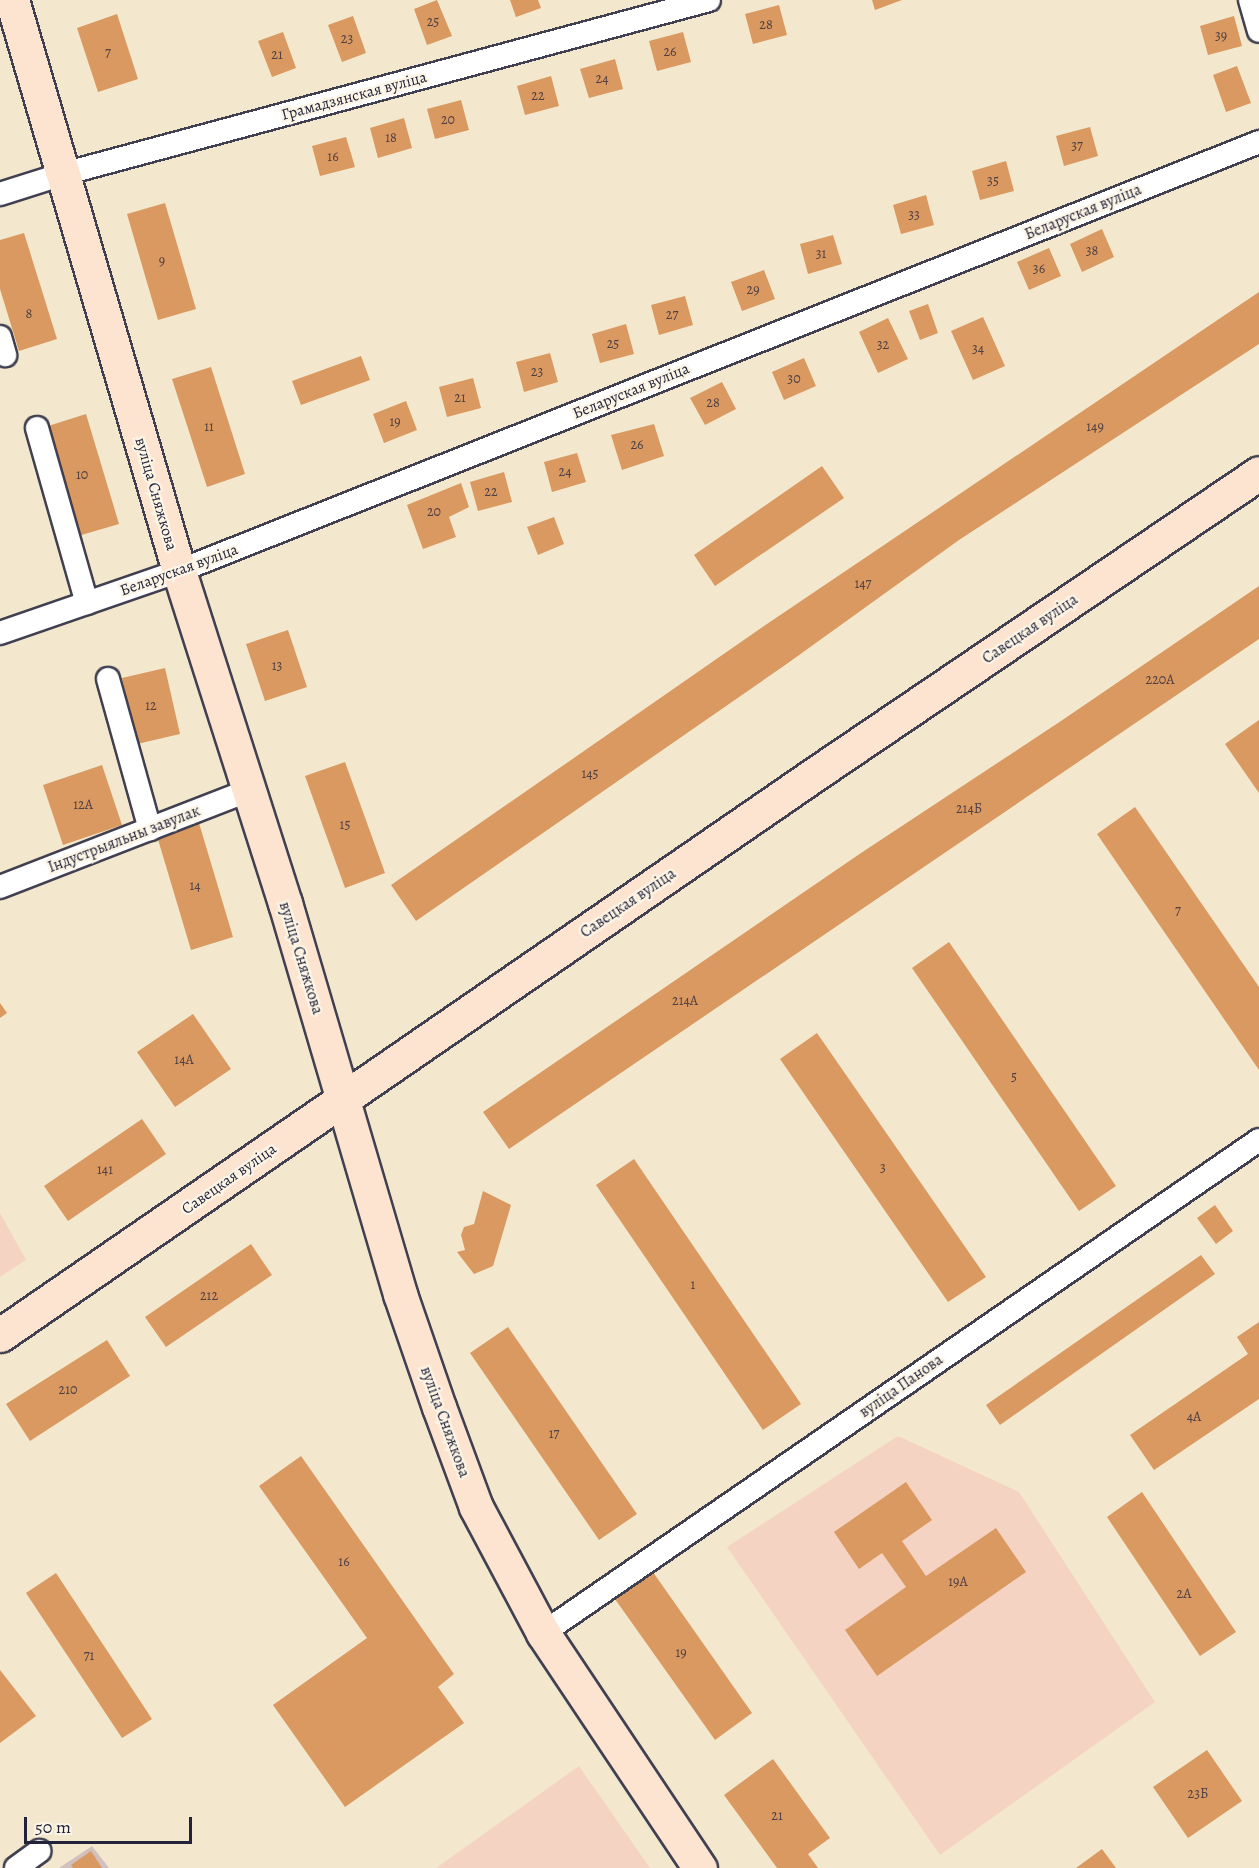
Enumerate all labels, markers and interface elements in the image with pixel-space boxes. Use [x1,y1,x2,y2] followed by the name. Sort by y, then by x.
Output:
[427,14,439,30] house number: 25
[759,17,773,33] house number: 28
[1215,28,1227,44] house number: 39
[341,31,353,47] house number: 23
[663,44,677,60] house number: 26
[105,45,111,61] house number: 7
[271,47,283,63] house number: 21
[279,67,429,125] street label: Грамадзянская вуліца
[596,71,608,87] house number: 24
[531,88,545,104] house number: 22
[441,112,455,128] house number: 20
[385,130,397,146] house number: 18
[1071,138,1083,154] house number: 37
[327,149,339,165] house number: 16
[987,173,999,189] house number: 35
[1022,180,1144,244] street label: Беларуская вуліца
[908,207,920,223] house number: 33
[1086,243,1098,259] house number: 38
[816,246,826,262] house number: 31
[159,253,165,269] house number: 9
[1033,261,1045,277] house number: 36
[746,282,760,298] house number: 29
[26,306,32,322] house number: 8
[666,307,678,323] house number: 27
[607,336,619,352] house number: 25
[877,337,889,353] house number: 32
[972,341,984,357] house number: 34
[570,359,692,423] street label: Беларуская вуліца
[531,364,543,380] house number: 23
[787,371,801,387] house number: 30
[454,390,466,406] house number: 21
[706,395,720,411] house number: 28
[389,414,401,430] house number: 19
[204,419,214,435] house number: 11
[1086,419,1104,435] house number: 149
[131,435,181,553] street label: вуліца Сняжкова
[630,437,644,453] house number: 26
[559,464,571,480] house number: 24
[76,467,88,483] house number: 10
[484,484,498,500] house number: 22
[427,504,441,520] house number: 20
[117,540,241,600] street label: Беларуская вуліца
[854,576,872,592] house number: 147
[979,590,1081,668] street label: Савецкая вуліца
[272,658,282,674] house number: 13
[1146,672,1174,688] house number: 220А
[145,698,157,714] house number: 12
[581,766,599,782] house number: 145
[73,797,93,813] house number: 12А
[45,801,203,877] street label: Індустрыяльны завулак
[956,801,982,817] house number: 214Б
[340,817,350,833] house number: 15
[577,864,679,942] street label: Савецкая вуліца
[189,878,201,894] house number: 14
[275,899,327,1017] street label: вуліца Сняжкова
[1175,903,1181,919] house number: 7
[672,993,698,1009] house number: 214А
[174,1052,194,1068] house number: 14А
[1011,1069,1017,1085] house number: 5
[178,1139,280,1219] street label: Савецкая вуліца
[880,1160,886,1176] house number: 3
[97,1162,113,1178] house number: 141
[691,1277,695,1293] house number: 1
[200,1288,218,1304] house number: 212
[856,1350,946,1422] street label: вуліца Панова
[416,1364,474,1480] street label: вуліца Сняжкова
[59,1382,77,1398] house number: 210
[1187,1409,1201,1425] house number: 4А
[549,1426,559,1442] house number: 17
[338,1554,350,1570] house number: 16
[948,1574,968,1590] house number: 19А
[1177,1586,1191,1602] house number: 2А
[675,1645,687,1661] house number: 19
[84,1648,94,1664] house number: 71
[1188,1786,1208,1802] house number: 23Б
[27,1805,195,1843] scale bar
[771,1808,783,1824] house number: 21
[35,1815,71,1839] text: 50 m

